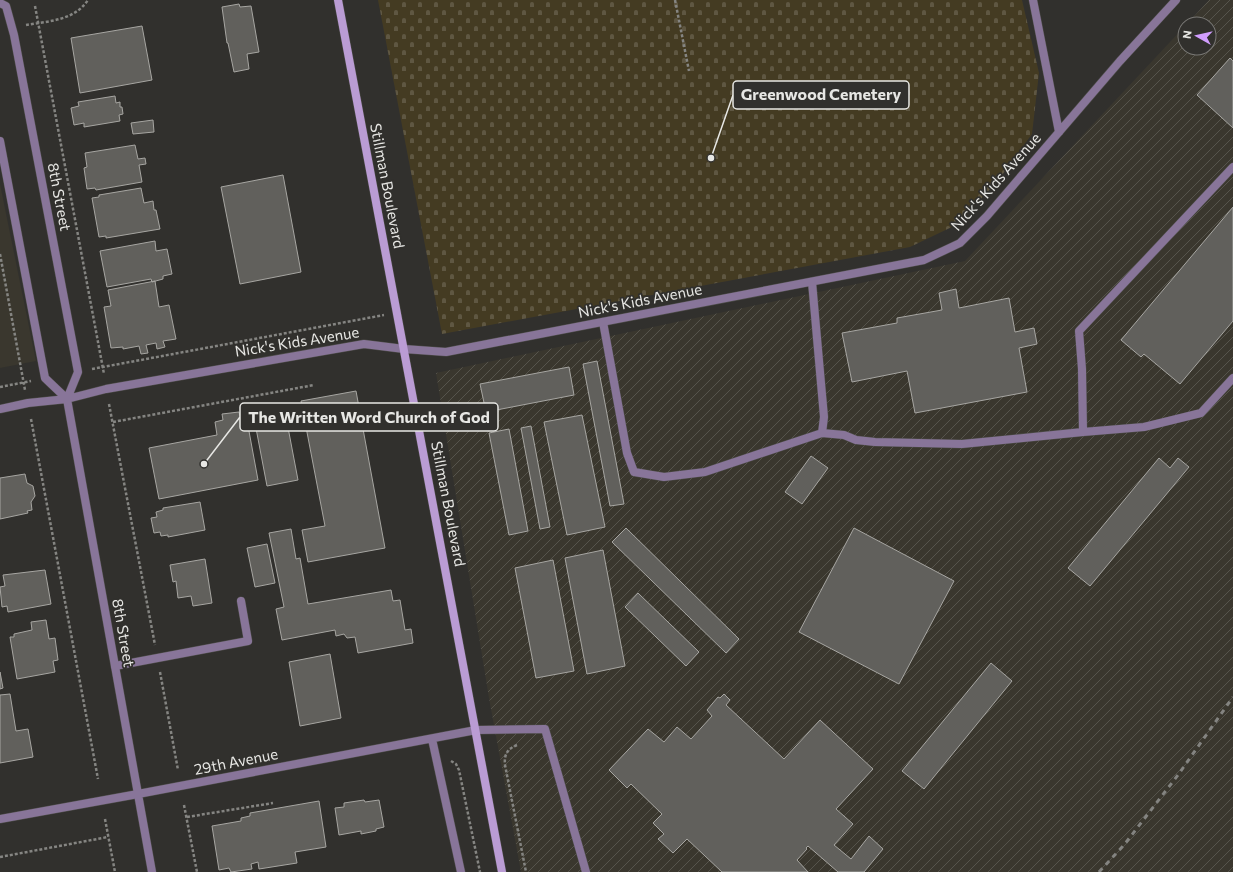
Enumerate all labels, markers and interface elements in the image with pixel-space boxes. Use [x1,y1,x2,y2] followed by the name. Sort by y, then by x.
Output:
[1177,16,1217,56] north arrow
[1180,30,1194,40] text: N
[733,81,909,109] callout: Greenwood Cemetery
[741,84,902,103] text: Greenwood Cemetery
[367,122,409,250] street label: Stillman Boulevard
[947,129,1044,234] street label: Nick's Kids Avenue
[45,161,75,232] street label: 8th Street
[576,279,703,321] street label: Nick's Kids Avenue
[233,322,360,360] street label: Nick's Kids Avenue
[240,403,498,431] callout: The Written Word Church of God
[248,407,490,426] text: The Written Word Church of God
[428,440,470,568] street label: Stillman Boulevard
[109,597,139,668] street label: 8th Street
[192,744,279,778] street label: 29th Avenue

